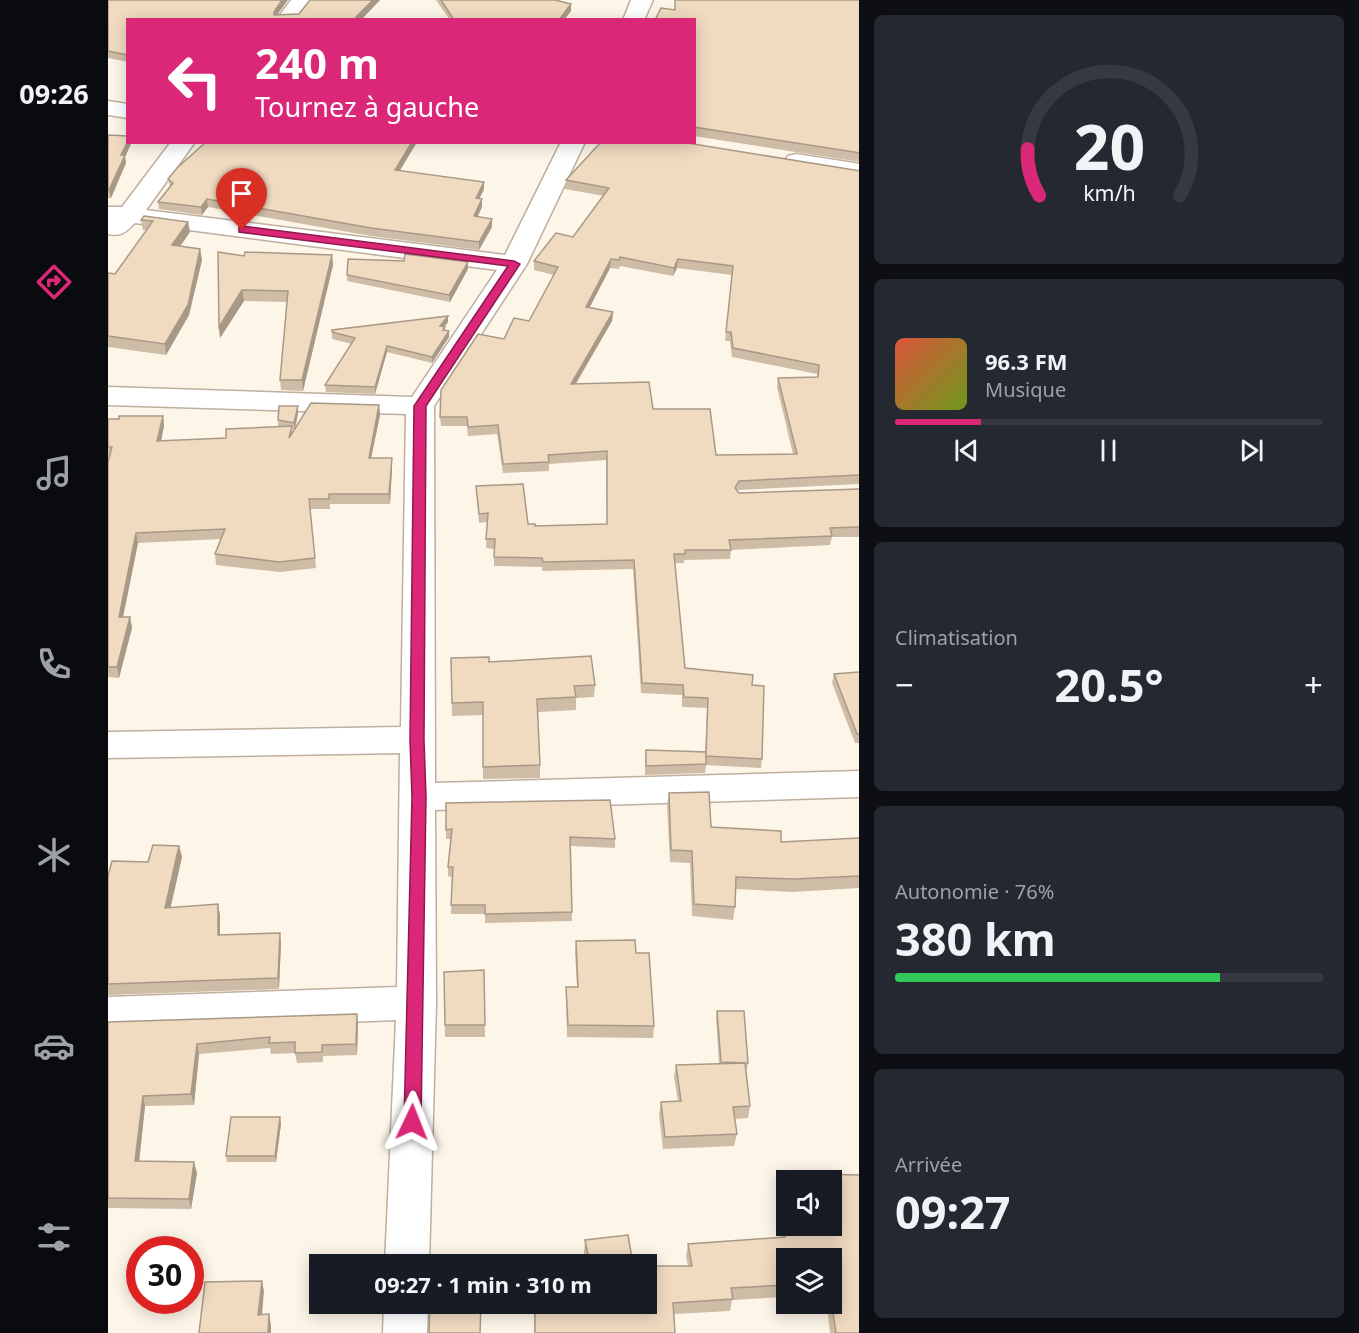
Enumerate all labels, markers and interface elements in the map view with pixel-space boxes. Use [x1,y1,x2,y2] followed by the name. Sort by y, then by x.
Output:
[255,34,379,91] text: 240 m
[156,42,234,120] icon: left
[19,75,89,112] text: 09:26
[255,88,479,125] text: Tournez à gauche
[1073,103,1145,188] text: 20
[216,168,267,230] pin
[225,177,258,210] icon: arrive
[1083,179,1135,208] text: km/h
[33,261,75,303] icon: directions
[985,346,1067,376] text: 96.3 FM
[985,376,1066,403] text: Musique
[950,434,983,467] icon: previous
[1092,434,1125,467] icon: pause
[1235,434,1268,467] icon: next
[33,452,75,494] icon: music
[895,624,1018,651] text: Climatisation
[33,643,75,685] icon: phone
[1055,654,1163,715] text: 20.5°
[895,662,914,707] text: −
[1304,662,1323,707] text: +
[33,834,75,876] icon: climate
[895,878,1054,905] text: Autonomie · 76%
[895,908,1056,969] text: 380 km
[33,1025,75,1067] icon: car
[380,1090,444,1154] position arrow
[895,1151,962,1178] text: Arrivée
[776,1170,842,1314] map controls
[776,1170,842,1236] button: sound
[895,1181,1011,1242] text: 09:27
[33,1216,75,1258] icon: filters
[126,1236,204,1314] speed limit sign: 30
[776,1248,842,1314] button: layers
[374,1269,592,1299] text: 09:27 · 1 min · 310 m

